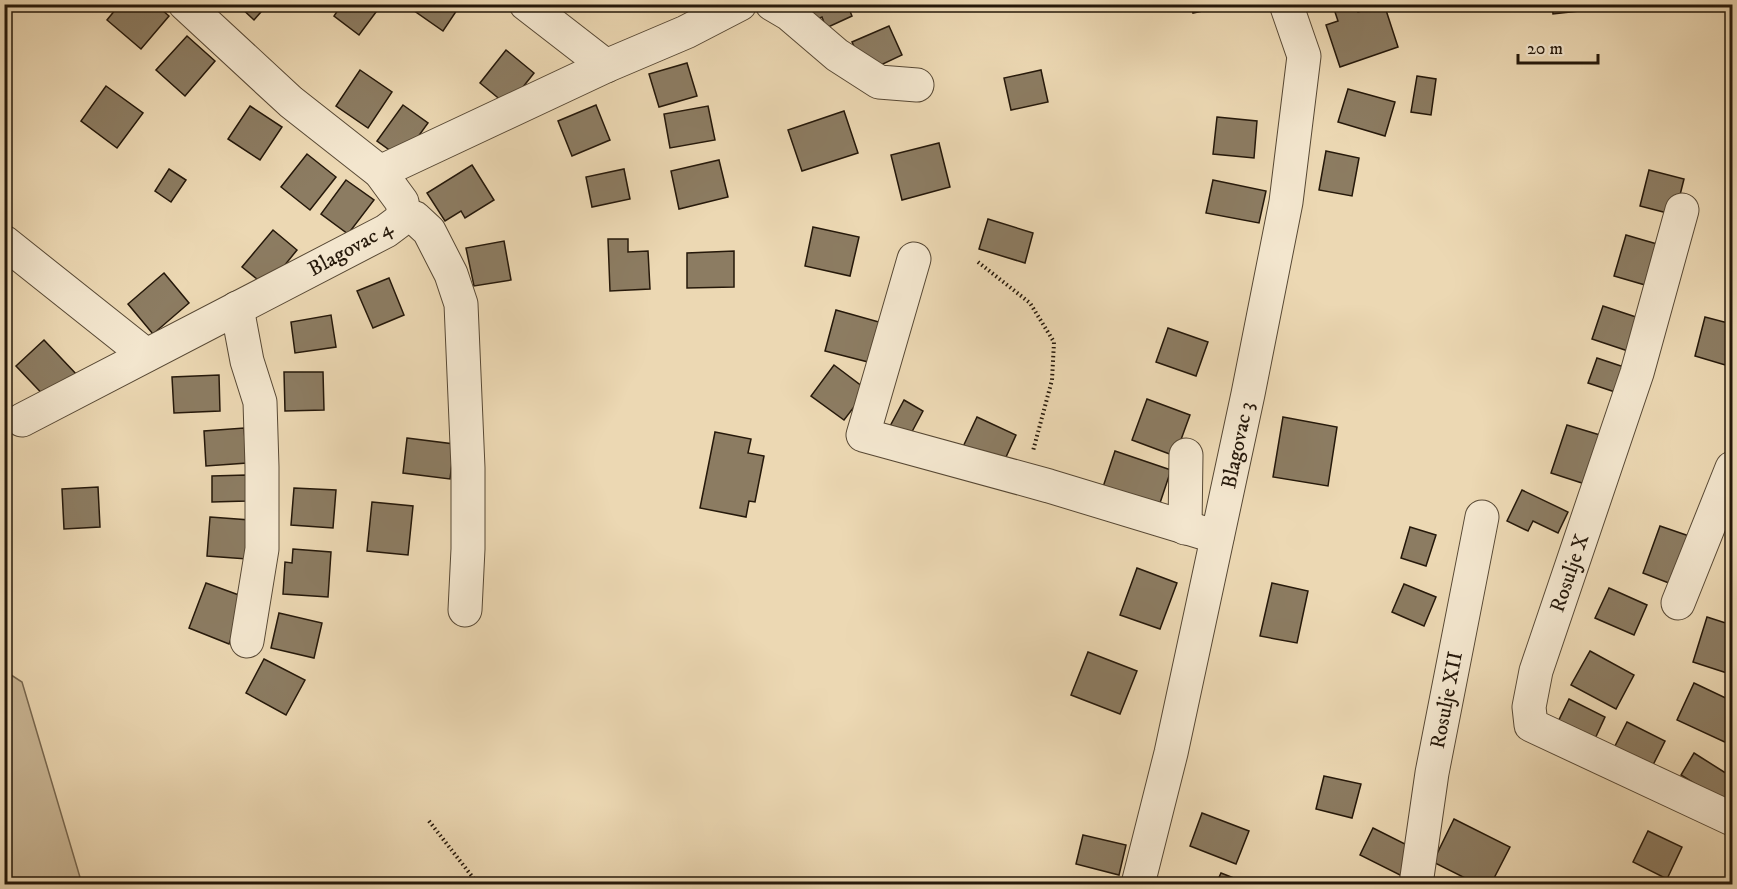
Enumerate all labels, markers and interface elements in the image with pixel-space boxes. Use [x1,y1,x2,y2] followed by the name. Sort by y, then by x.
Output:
[1518,27,1598,65] scale bar
[1527,38,1563,60] text: 20 m
[304,215,398,283] street label: Blagovac 4
[1216,399,1260,491] street label: Blagovac 3
[1544,531,1595,616] street label: Rosulje X
[1425,649,1469,751] street label: Rosulje XII

